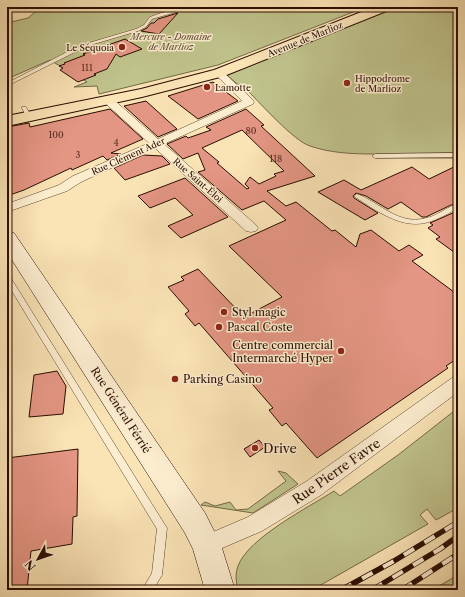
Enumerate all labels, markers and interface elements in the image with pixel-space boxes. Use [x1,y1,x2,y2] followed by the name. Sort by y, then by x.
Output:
[265,19,345,60] street label: Avenue de Marlioz
[130,31,212,52] park label: Mercure - Domaine de Marlioz
[66,42,114,53] place label: Le Séquoia
[117,42,127,52] marker: Le Séquoia
[81,62,93,73] house number: 111
[355,73,410,94] place label: Hippodrome de Marlioz
[342,78,352,88] marker: Hippodrome de Marlioz
[202,82,212,92] marker: Lamotte
[215,82,251,93] place label: Lamotte
[245,125,257,136] house number: 80
[48,129,64,140] house number: 100
[90,135,167,177] street label: Rue Clément Ader
[113,137,119,148] house number: 4
[76,149,81,160] house number: 3
[270,153,282,164] house number: 118
[171,155,225,205] street label: Rue Saint-Éloi
[232,305,286,319] place label: Styl magic
[219,307,229,317] marker: Styl magic
[227,320,292,334] place label: Pascal Coste
[214,322,224,332] marker: Pascal Coste
[232,338,334,365] place label: Centre commercial Intermarché Hyper
[336,346,346,356] marker: Centre commercial Intermarché Hyper
[88,364,154,456] street label: Rue Général Férrié
[183,372,262,386] place label: Parking Casino
[170,374,180,384] marker: Parking Casino
[289,435,383,507] street label: Rue Pierre Favre
[263,440,297,456] place label: Drive
[250,443,260,453] marker: Drive
[18,539,58,579] north arrow
[22,557,39,574] text: N

